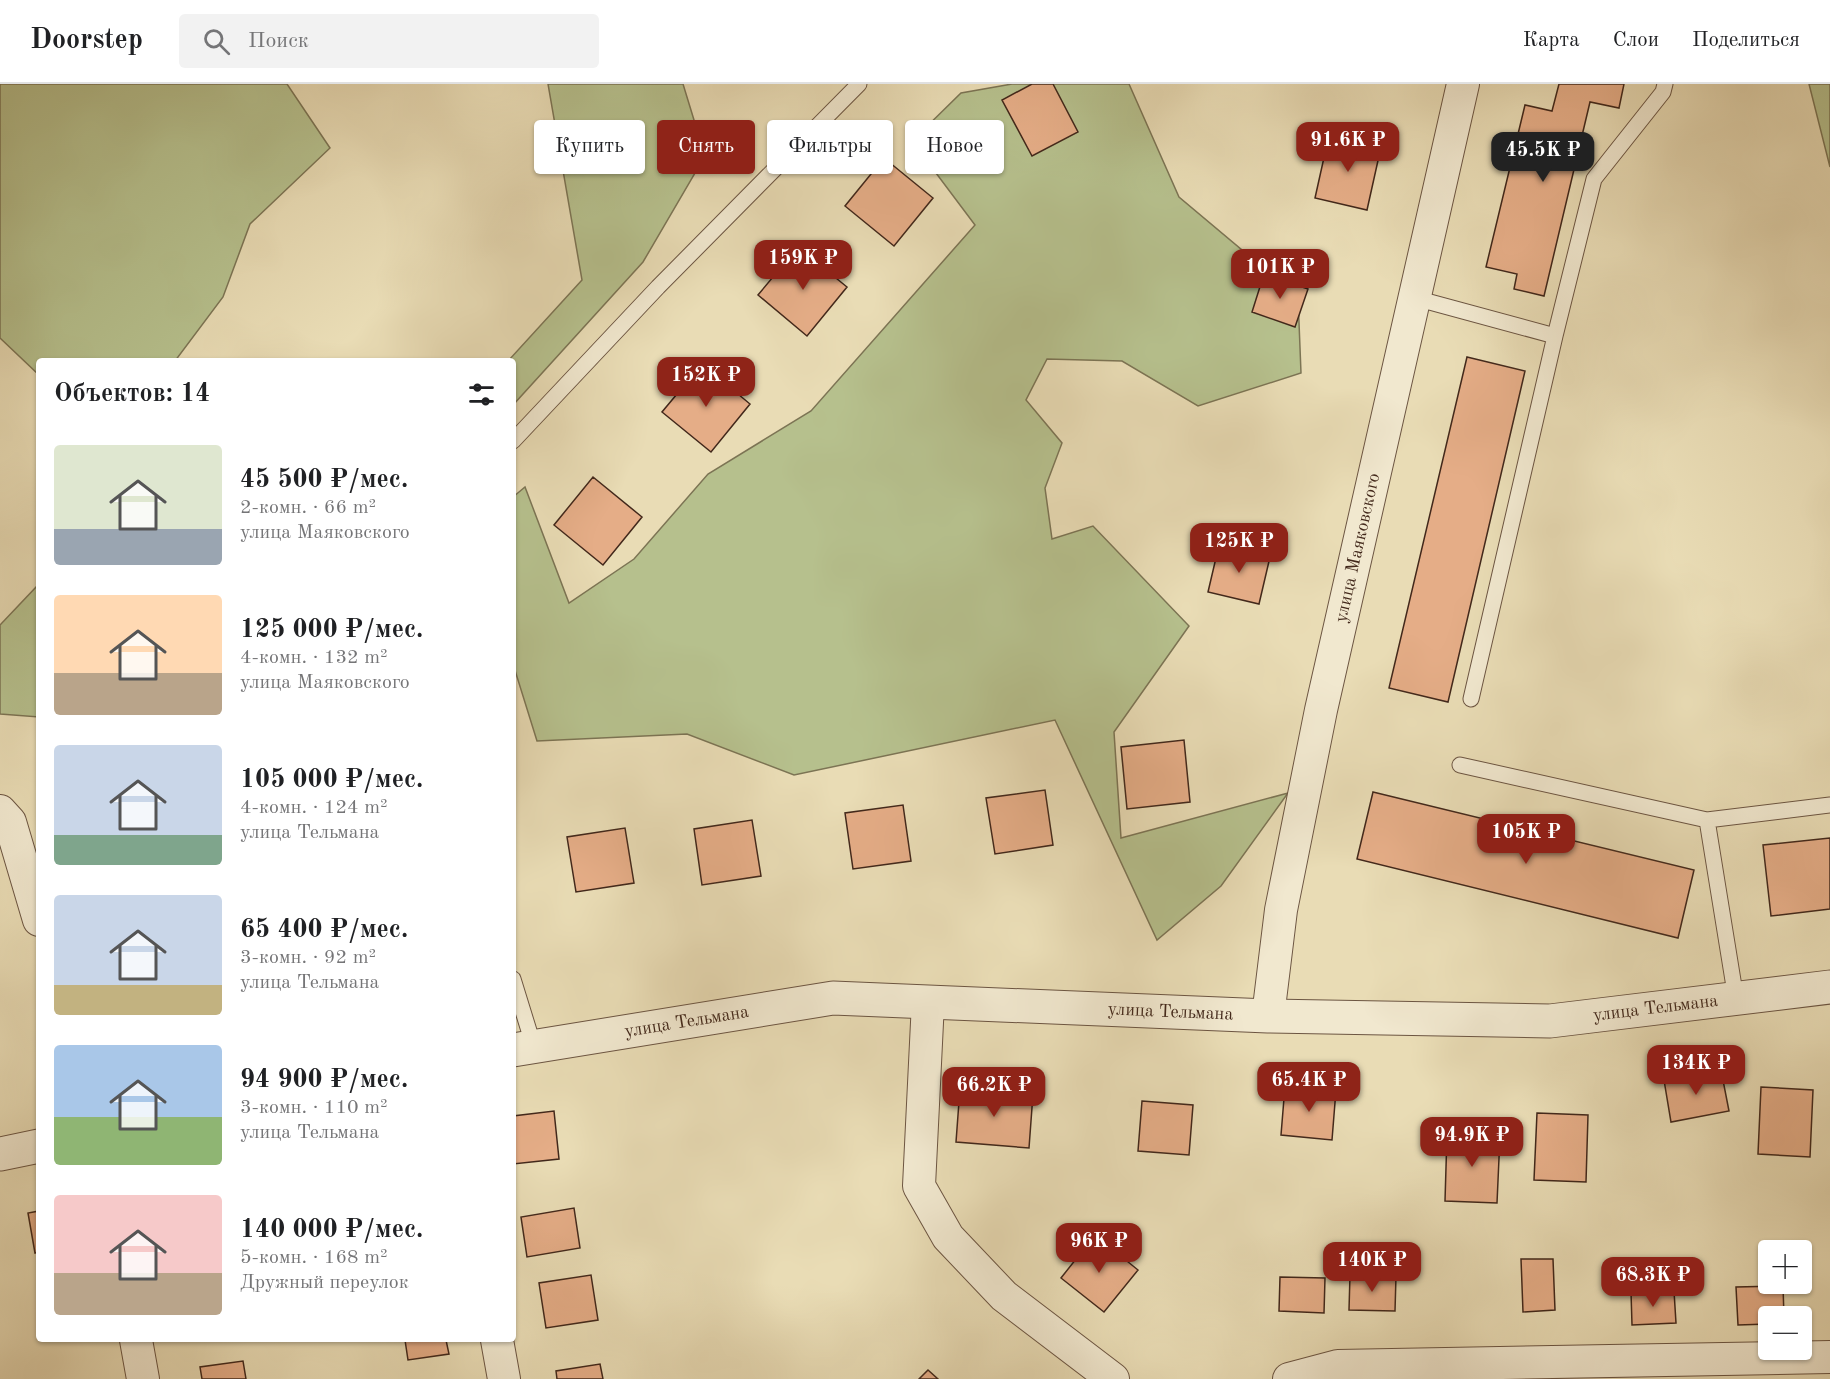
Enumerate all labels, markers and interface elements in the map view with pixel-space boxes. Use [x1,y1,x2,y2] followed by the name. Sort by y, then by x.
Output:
[179,14,599,68] search box
[200,25,233,58] icon: search
[30,27,143,55] text: Doorstep
[248,30,309,52] text: Поиск
[1523,30,1580,51] text: Карта
[1613,30,1659,51] text: Слои
[1692,30,1800,51] text: Поделиться
[534,120,645,174] chip: Купить
[657,120,755,174] chip: Снять
[767,120,893,174] chip: Фильтры
[905,120,1004,174] chip: Новое
[1293,122,1403,173] pin: 91.6K ₽
[1310,131,1386,151] text: 91.6K ₽
[1488,132,1598,183] pin: 45.5K ₽
[1505,141,1581,161] text: 45.5K ₽
[754,240,852,291] pin: 159K ₽
[768,249,838,269] text: 159K ₽
[1231,249,1329,300] pin: 101K ₽
[1245,258,1315,278] text: 101K ₽
[657,357,755,408] pin: 152K ₽
[671,366,741,386] text: 152K ₽
[465,378,498,411] icon: filters
[54,381,210,407] text: Объектов: 14
[240,467,408,493] text: 45 500 ₽/мес.
[102,469,174,541] icon: home
[1332,471,1383,624] street label: улица Маяковского
[240,498,376,518] text: 2-комн. · 66 m²
[240,523,410,543] text: улица Маяковского
[1190,523,1288,574] pin: 125K ₽
[1204,532,1274,552] text: 125K ₽
[240,617,423,643] text: 125 000 ₽/мес.
[102,619,174,691] icon: home
[240,648,388,668] text: 4-комн. · 132 m²
[240,673,410,693] text: улица Маяковского
[240,767,423,793] text: 105 000 ₽/мес.
[102,769,174,841] icon: home
[240,798,388,818] text: 4-комн. · 124 m²
[1477,814,1575,865] pin: 105K ₽
[240,823,379,843] text: улица Тельмана
[1491,823,1561,843] text: 105K ₽
[240,917,408,943] text: 65 400 ₽/мес.
[102,919,174,991] icon: home
[240,948,376,968] text: 3-комн. · 92 m²
[240,973,379,993] text: улица Тельмана
[1592,992,1719,1025] street label: улица Тельмана
[1107,1000,1234,1024] street label: улица Тельмана
[623,1003,750,1041] street label: улица Тельмана
[1647,1045,1745,1096] pin: 134K ₽
[1661,1054,1731,1074] text: 134K ₽
[1254,1062,1364,1113] pin: 65.4K ₽
[240,1067,408,1093] text: 94 900 ₽/мес.
[939,1067,1049,1118] pin: 66.2K ₽
[102,1069,174,1141] icon: home
[1271,1071,1347,1091] text: 65.4K ₽
[956,1076,1032,1096] text: 66.2K ₽
[240,1098,388,1118] text: 3-комн. · 110 m²
[1417,1117,1527,1168] pin: 94.9K ₽
[240,1123,379,1143] text: улица Тельмана
[1434,1126,1510,1146] text: 94.9K ₽
[240,1217,423,1243] text: 140 000 ₽/мес.
[102,1219,174,1291] icon: home
[1057,1223,1141,1274] pin: 96K ₽
[1070,1232,1128,1252] text: 96K ₽
[1758,1240,1812,1360] map controls
[1758,1240,1812,1294] button: +
[1323,1242,1421,1293] pin: 140K ₽
[240,1248,388,1268] text: 5-комн. · 168 m²
[1337,1251,1407,1271] text: 140K ₽
[1598,1257,1708,1308] pin: 68.3K ₽
[1615,1266,1691,1286] text: 68.3K ₽
[240,1273,409,1293] text: Дружный переулок
[1758,1306,1812,1360] button: −

